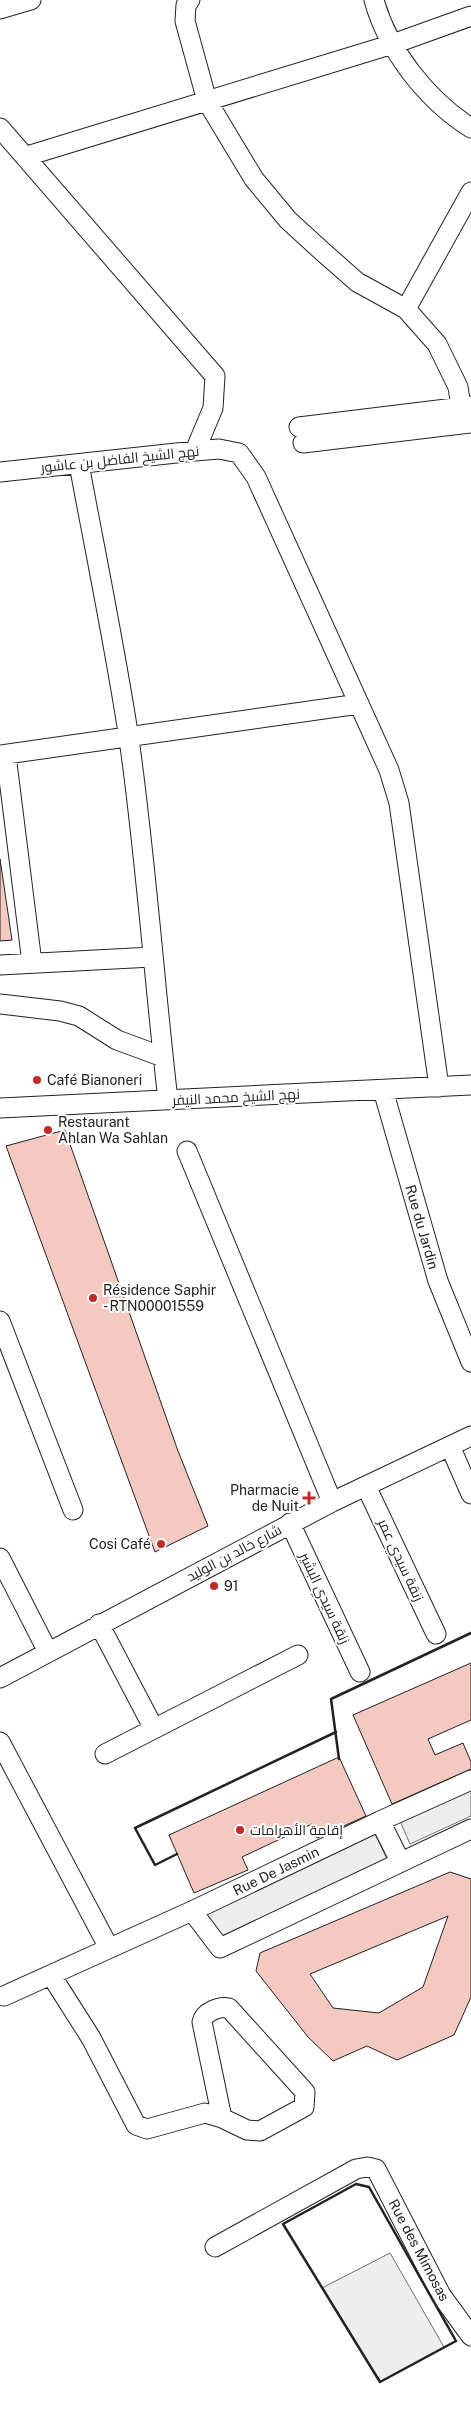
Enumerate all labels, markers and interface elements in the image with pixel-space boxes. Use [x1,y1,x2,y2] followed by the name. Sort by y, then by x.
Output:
[39,443,200,476] street label: نهج الشيخ الفاضل بن عاشور
[47,1072,142,1088] place label: Café Bianoneri
[31,1074,43,1086] marker: Café Bianoneri
[171,1086,300,1109] street label: نهج الشيخ محمد النيفر
[58,1114,168,1146] place label: Restaurant Ahlan Wa Sahlan
[42,1124,54,1136] marker: Restaurant Ahlan Wa Sahlan
[402,1183,442,1271] street label: Rue du Jardin
[103,1282,216,1314] place label: Résidence Saphir - RTN00001559
[87,1292,99,1304] marker: Résidence Saphir - RTN00001559
[230,1482,299,1514] place label: Pharmacie de Nuit
[303,1492,315,1504] marker: Pharmacie de Nuit
[371,1515,427,1605] street label: زنقة سيدي عمر
[184,1521,285,1586] street label: شارع خالد بن الوليد
[89,1536,151,1552] place label: Cosi Café
[155,1538,167,1550] marker: Cosi Café
[293,1549,353,1648] street label: زنقة سيدي البشير
[224,1578,238,1594] place label: 91
[208,1580,220,1592] marker: 91
[250,1822,343,1839] place label: إقامة الأهرامات
[234,1824,246,1836] marker: إقامة الأهرامات
[230,1843,322,1899] street label: Rue De Jasmin
[385,2196,453,2304] street label: Rue des Mimosas

